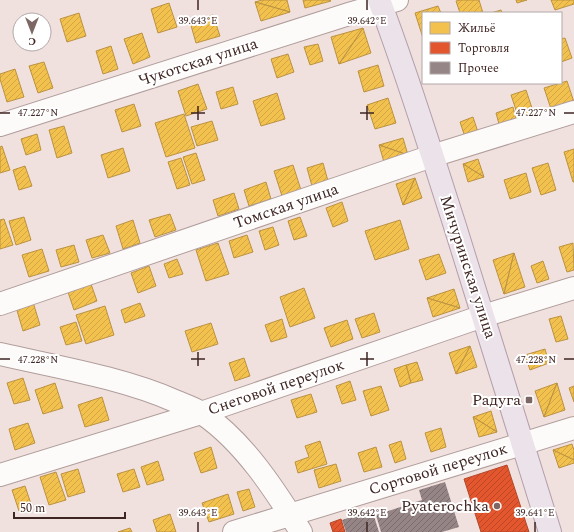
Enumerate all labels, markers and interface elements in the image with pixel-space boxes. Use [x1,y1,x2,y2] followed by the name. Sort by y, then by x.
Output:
[12,12,52,52] north arrow
[422,12,562,84] legend
[178,13,218,29] text: 39.643°E
[347,13,387,29] text: 39.642°E
[458,19,496,38] text: Жильё
[135,31,261,93] street label: Чукотская улица
[28,33,36,50] text: С
[458,39,509,58] text: Торговля
[458,59,499,78] text: Прочее
[18,105,58,121] text: 47.227°N
[516,105,556,121] text: 47.227°N
[230,177,342,235] street label: Томская улица
[434,192,503,342] street label: Мичуринская улица
[18,352,58,368] text: 47.228°N
[205,352,347,422] street label: Снеговой переулок
[516,352,556,368] text: 47.228°N
[472,388,521,412] place label: Радуга
[524,395,534,405] marker: Радуга
[366,436,510,502] street label: Сортовой переулок
[14,494,125,520] scale bar
[401,494,489,518] place label: Pyaterochka
[20,499,45,518] text: 50 m
[492,501,502,511] marker: Pyaterochka
[178,505,218,521] text: 39.643°E
[347,505,387,521] text: 39.642°E
[515,505,555,521] text: 39.641°E

